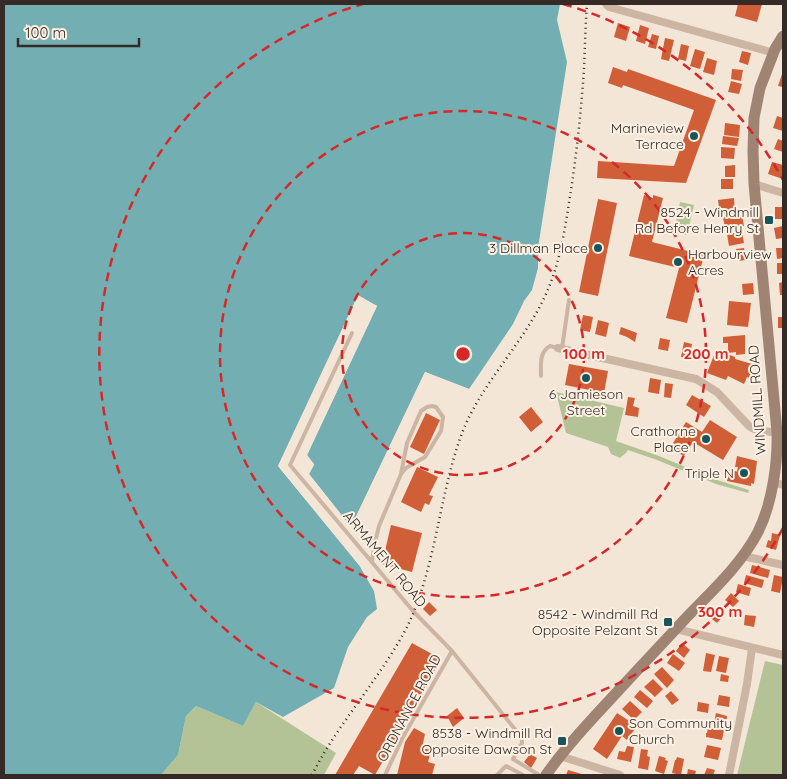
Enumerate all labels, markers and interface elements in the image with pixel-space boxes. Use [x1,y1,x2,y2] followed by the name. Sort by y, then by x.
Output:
[18,15,139,47] scale bar
[25,23,66,42] text: 100 m
[611,119,684,153] place label: Marineview Terrace
[688,130,700,142] marker: Marineview Terrace
[635,203,759,237] place label: 8524 - Windmill Rd Before Henry St
[763,214,775,226] marker: 8524 - Windmill Rd Before Henry St
[489,239,588,257] place label: 3 Dillman Place
[592,242,604,254] marker: 3 Dillman Place
[688,245,772,279] place label: Harbourview Acres
[672,256,684,268] marker: Harbourview Acres
[563,344,605,363] text: 100 m
[684,344,729,363] text: 200 m
[744,344,770,456] street label: WINDMILL ROAD
[454,345,472,363] centre of rings
[580,372,592,384] marker: 6 Jamieson Street
[549,385,623,419] place label: 6 Jamieson Street
[631,422,696,456] place label: Crathorne Place I
[700,433,712,445] marker: Crathorne Place I
[685,464,734,482] place label: Triple N
[738,467,750,479] marker: Triple N
[340,507,430,611] street label: ARMAMENT ROAD
[698,602,742,621] text: 300 m
[532,605,658,639] place label: 8542 - Windmill Rd Opposite Pelzant St
[662,616,674,628] marker: 8542 - Windmill Rd Opposite Pelzant St
[373,651,445,765] street label: ORDNANCE ROAD
[629,714,732,748] place label: Son Community Church
[421,724,552,758] place label: 8538 - Windmill Rd Opposite Dawson St
[613,725,625,737] marker: Son Community Church
[556,735,568,747] marker: 8538 - Windmill Rd Opposite Dawson St

